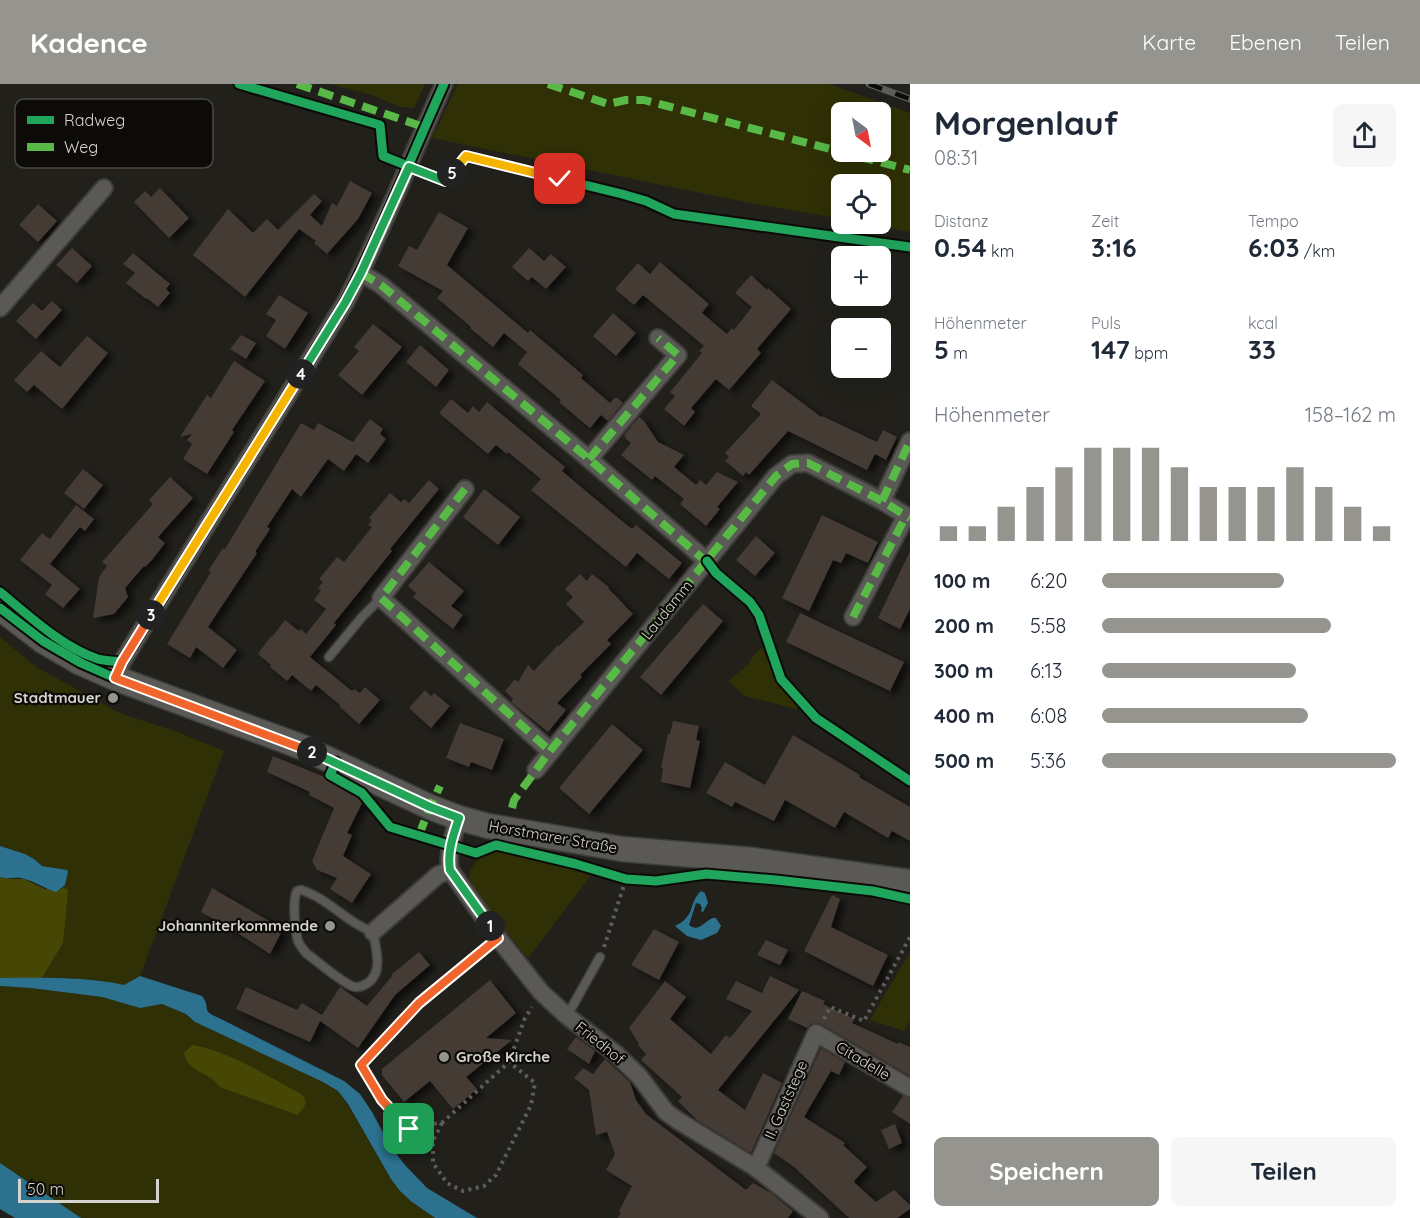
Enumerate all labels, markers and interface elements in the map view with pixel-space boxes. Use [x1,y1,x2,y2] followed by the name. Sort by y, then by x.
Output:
[30,25,148,60] text: Kadence
[1142,29,1196,55] text: Karte
[1229,29,1302,55] text: Ebenen
[1335,29,1390,55] text: Teilen
[15,99,213,168] legend
[831,102,891,162] north arrow
[831,102,891,378] map controls
[934,102,1118,143] text: Morgenlauf
[1333,104,1396,167] button: share
[64,110,125,130] text: Radweg
[64,137,98,157] text: Weg
[934,145,978,170] text: 08:31
[534,153,585,204] pin
[437,158,467,188] pin: 5
[543,162,576,195] icon: check
[447,163,457,183] text: 5
[831,174,891,234] button: locate
[934,211,988,231] text: Distanz
[1091,211,1119,231] text: Zeit
[1248,211,1299,231] text: Tempo
[934,231,987,264] text: 0.54
[1091,231,1137,264] text: 3:16
[1248,231,1299,264] text: 6:03
[987,241,1014,261] text: km
[1299,241,1335,261] text: /km
[831,246,891,306] button: +
[934,313,1027,333] text: Höhenmeter
[1091,313,1121,333] text: Puls
[1248,313,1278,333] text: kcal
[831,318,891,378] button: −
[934,333,949,366] text: 5
[1091,333,1130,366] text: 147
[1248,333,1276,366] text: 33
[949,343,968,363] text: m
[1130,343,1168,363] text: bpm
[286,359,316,389] pin: 4
[296,364,306,384] text: 4
[934,402,1050,427] text: Höhenmeter
[1305,402,1396,427] text: 158–162 m
[934,568,990,593] text: 100 m
[1030,568,1067,593] text: 6:20
[637,576,696,643] street label: Laudamm
[136,600,166,630] pin: 3
[147,605,155,625] text: 3
[934,613,994,638] text: 200 m
[1030,613,1066,638] text: 5:58
[934,658,993,683] text: 300 m
[1030,658,1062,683] text: 6:13
[14,688,101,707] place label: Stadtmauer
[106,691,120,705] marker: Stadtmauer
[934,703,994,728] text: 400 m
[1030,703,1067,728] text: 6:08
[297,737,327,767] pin: 2
[307,742,317,762] text: 2
[934,748,994,773] text: 500 m
[1030,748,1066,773] text: 5:36
[487,816,619,857] street label: Horstmarer Straße
[475,911,505,941] pin: 1
[158,916,318,935] place label: Johanniterkommende
[487,916,493,936] text: 1
[323,919,337,933] marker: Johanniterkommende
[572,1017,629,1069] street label: Friedhof
[833,1037,894,1084] street label: Citadelle
[456,1047,550,1066] place label: Große Kirche
[437,1050,451,1064] marker: Große Kirche
[760,1057,811,1142] street label: II. Gaststege
[383,1103,434,1154] pin
[392,1112,425,1145] icon: arrive
[934,1137,1159,1206] button: Speichern
[1171,1137,1396,1206] button: Teilen
[18,1176,159,1204] scale bar
[27,1179,64,1199] text: 50 m

